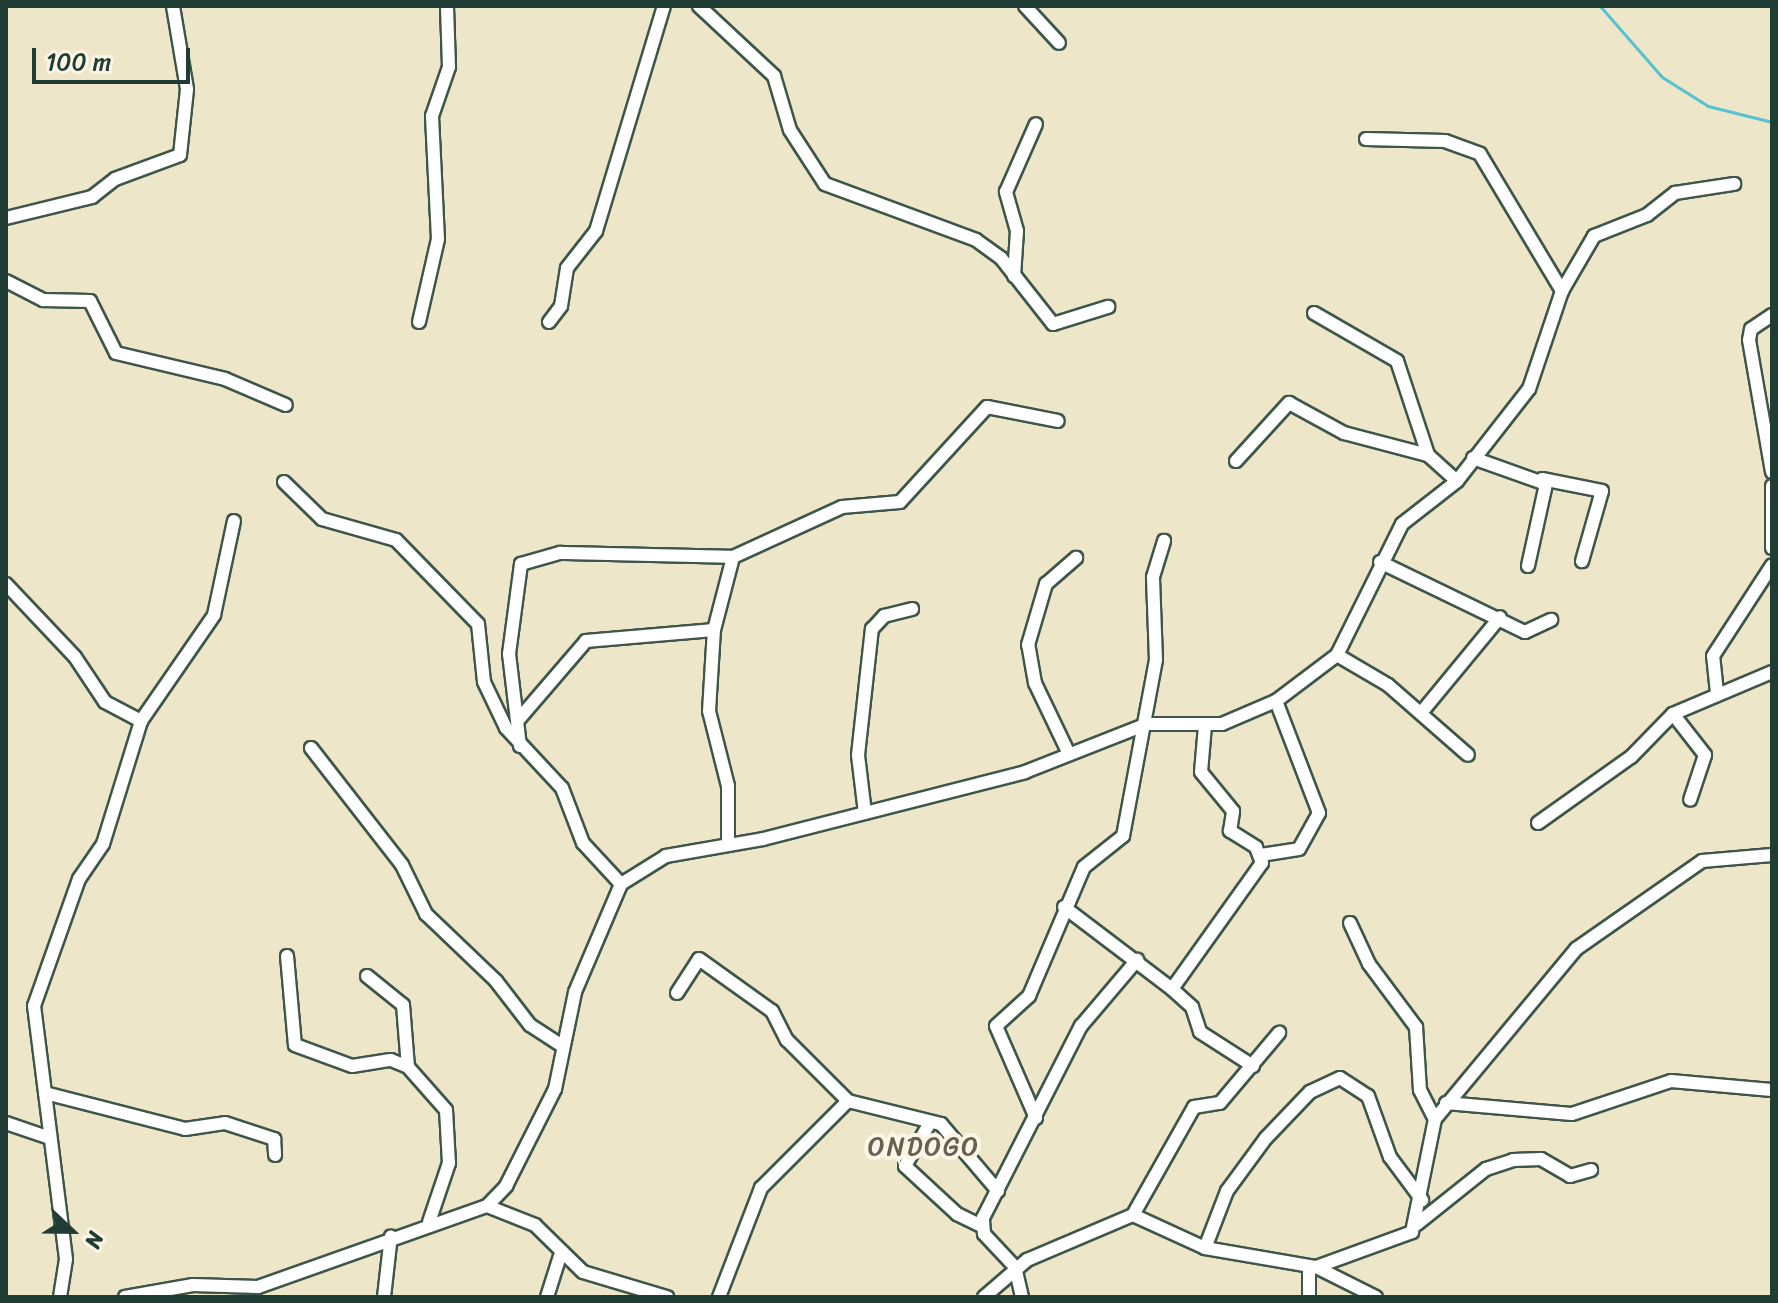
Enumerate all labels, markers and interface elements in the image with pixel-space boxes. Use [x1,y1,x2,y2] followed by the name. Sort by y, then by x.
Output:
[36,32,194,82] scale bar
[46,41,111,83] text: 100 m
[868,1131,980,1163] district label: ONDOGO
[32,1191,112,1271] north arrow
[74,1226,116,1255] text: N

